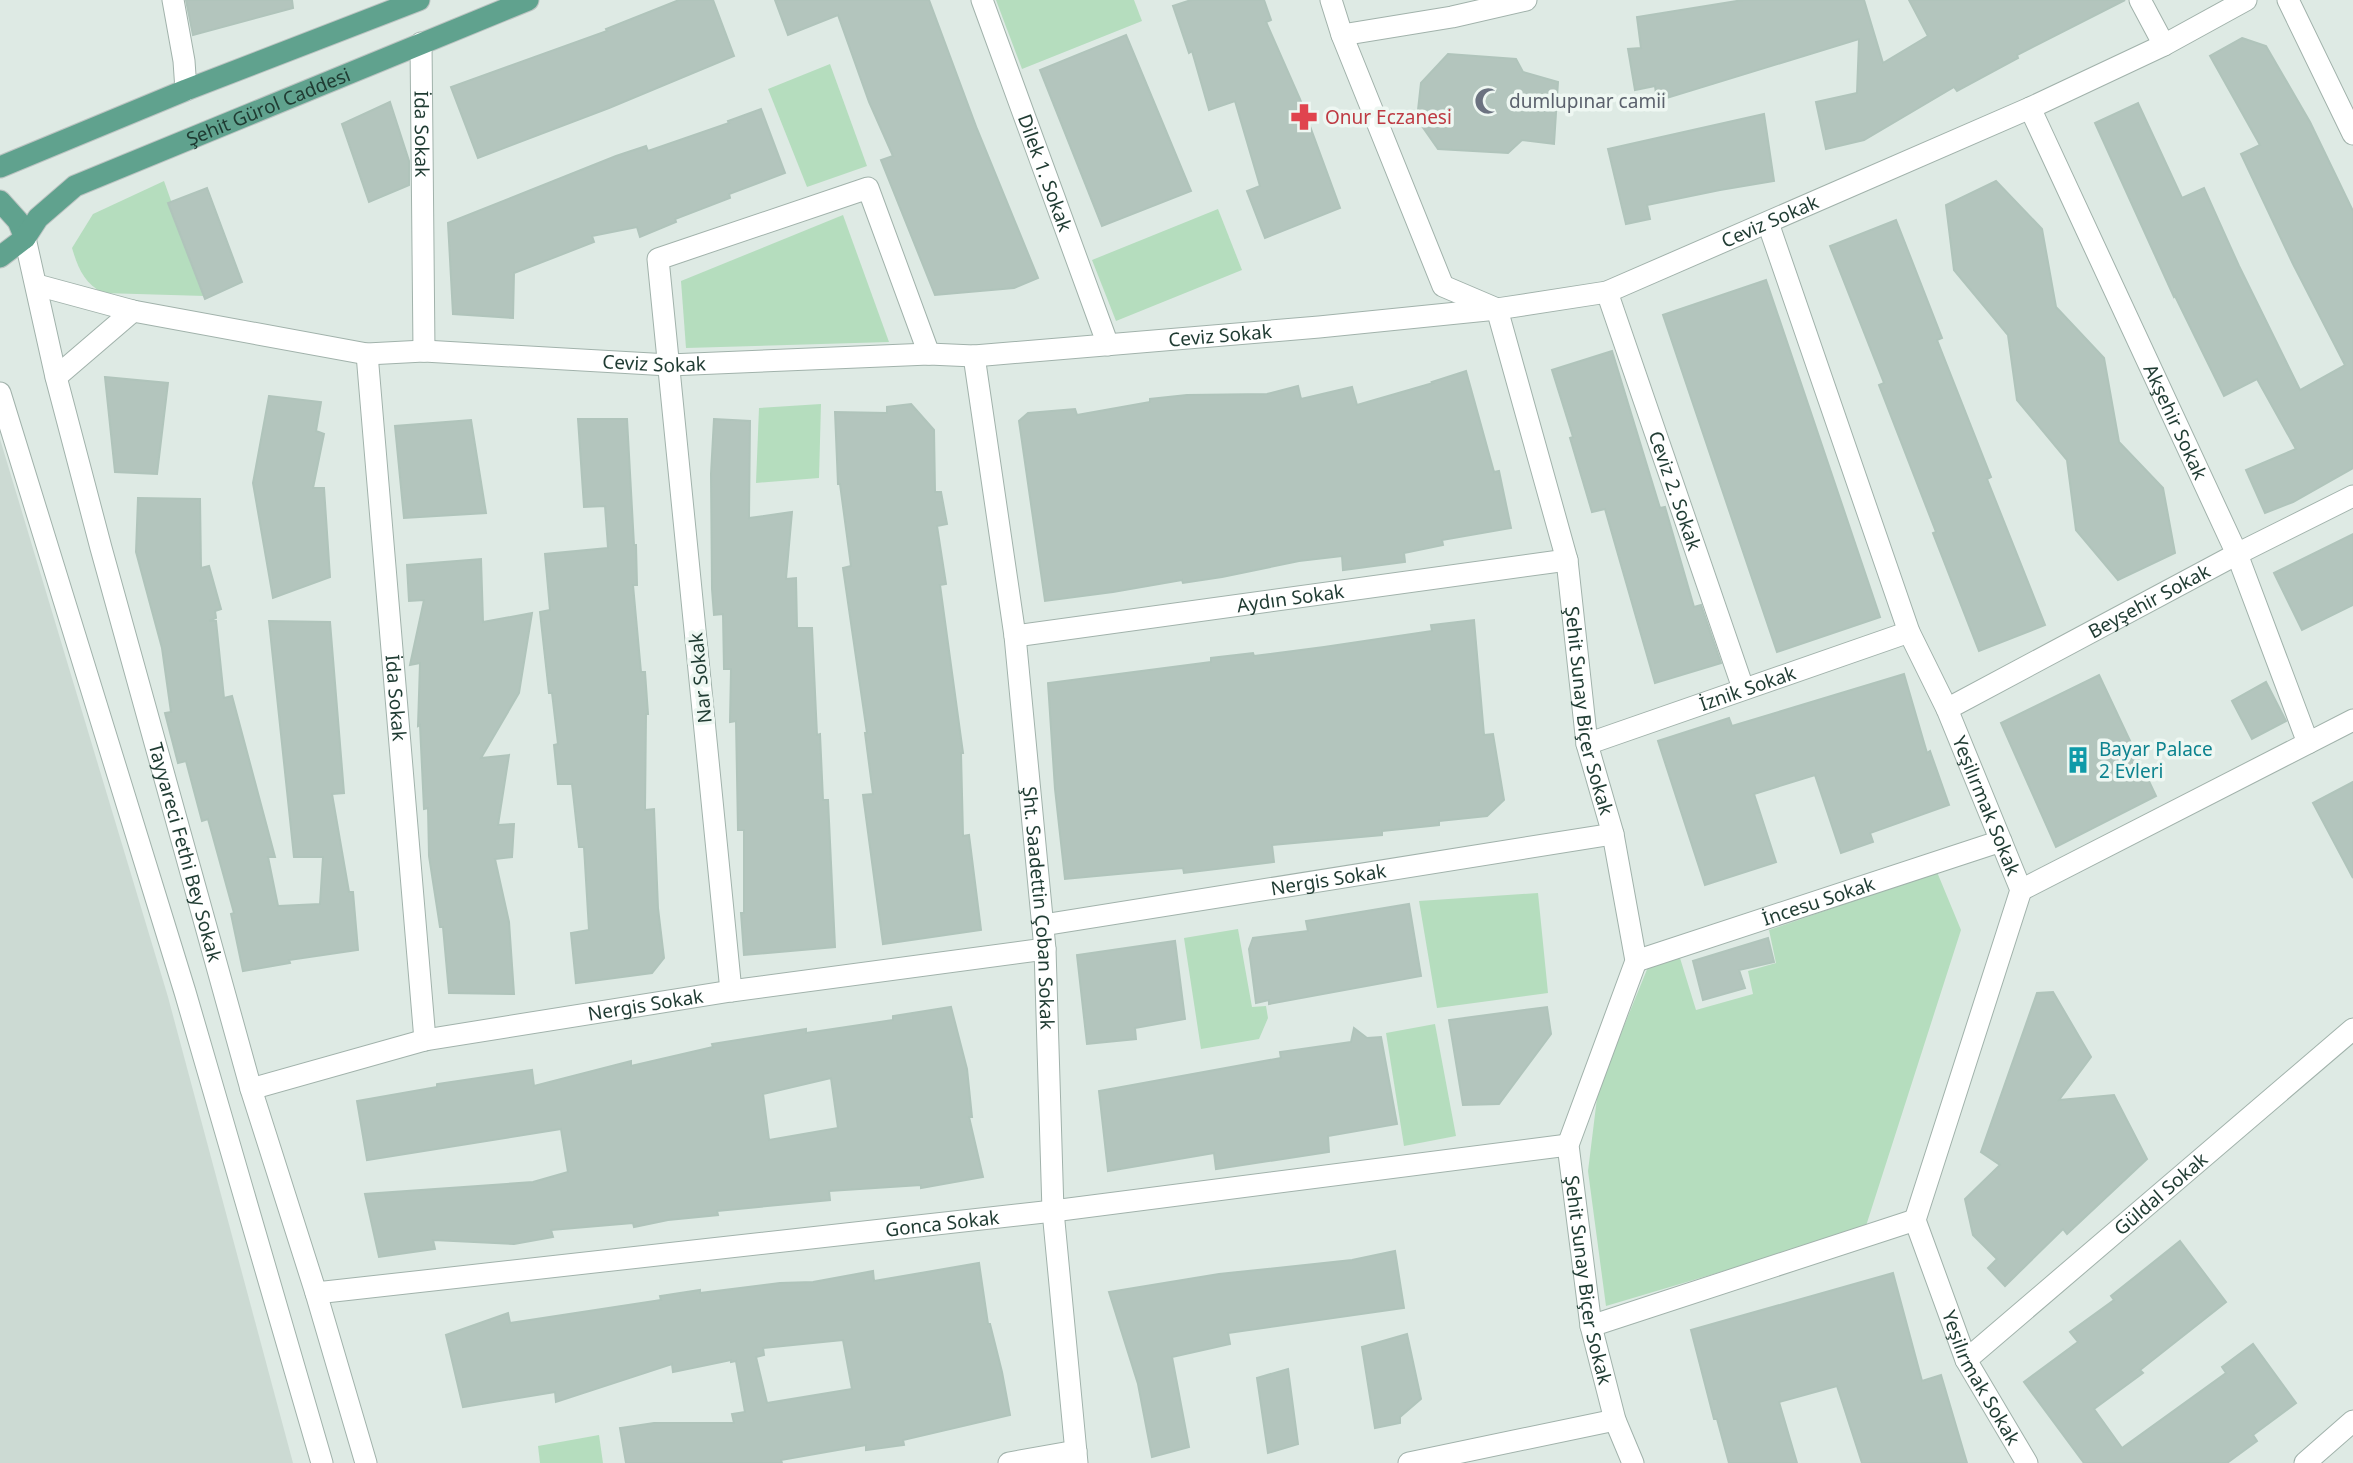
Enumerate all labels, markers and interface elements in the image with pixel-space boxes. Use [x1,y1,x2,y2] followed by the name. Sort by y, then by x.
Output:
[182,61,354,152] street label: Şehit Gürol Caddesi
[1473,86,1503,116] mosque icon: dumlupınar camii
[1509,88,1666,114] place label: dumlupınar camii
[408,91,435,177] street label: İda Sokak
[1289,102,1319,132] pharmacy icon: Onur Eczanesi
[1325,104,1452,130] place label: Onur Eczanesi
[1012,110,1078,235] street label: Dilek 1. Sokak
[1717,189,1822,254] street label: Ceviz Sokak
[1167,318,1273,353] street label: Ceviz Sokak
[602,348,707,378] street label: Ceviz Sokak
[2138,360,2214,484] street label: Akşehir Sokak
[1643,427,1708,554] street label: Ceviz 2. Sokak
[2083,558,2214,644] street label: Beyşehir Sokak
[1235,578,1346,618] street label: Aydın Sokak
[1559,605,1620,818] street label: Şehit Sunay Biçer Sokak
[682,632,718,724] street label: Nar Sokak
[379,653,413,742] street label: İda Sokak
[1696,659,1799,717] street label: İznik Sokak
[1946,732,2027,879] street label: Yeşilırmak Sokak
[2099,736,2213,784] place label: Bayar Palace 2 Evleri
[143,740,228,965] street label: Tayyareci Fethi Bey Sokak
[2063,745,2093,775] building icon: Bayar Palace 2 Evleri
[1016,785,1060,1030] street label: Şht. Saadettin Çoban Sokak
[1269,857,1388,901] street label: Nergis Sokak
[1759,870,1878,932] street label: İncesu Sokak
[586,983,705,1027] street label: Nergis Sokak
[2108,1146,2213,1241] street label: Güldal Sokak
[1559,1174,1618,1387] street label: Şehit Sunay Biçer Sokak
[884,1204,1001,1243] street label: Gonca Sokak
[1936,1307,2026,1450] street label: Yeşilırmak Sokak

